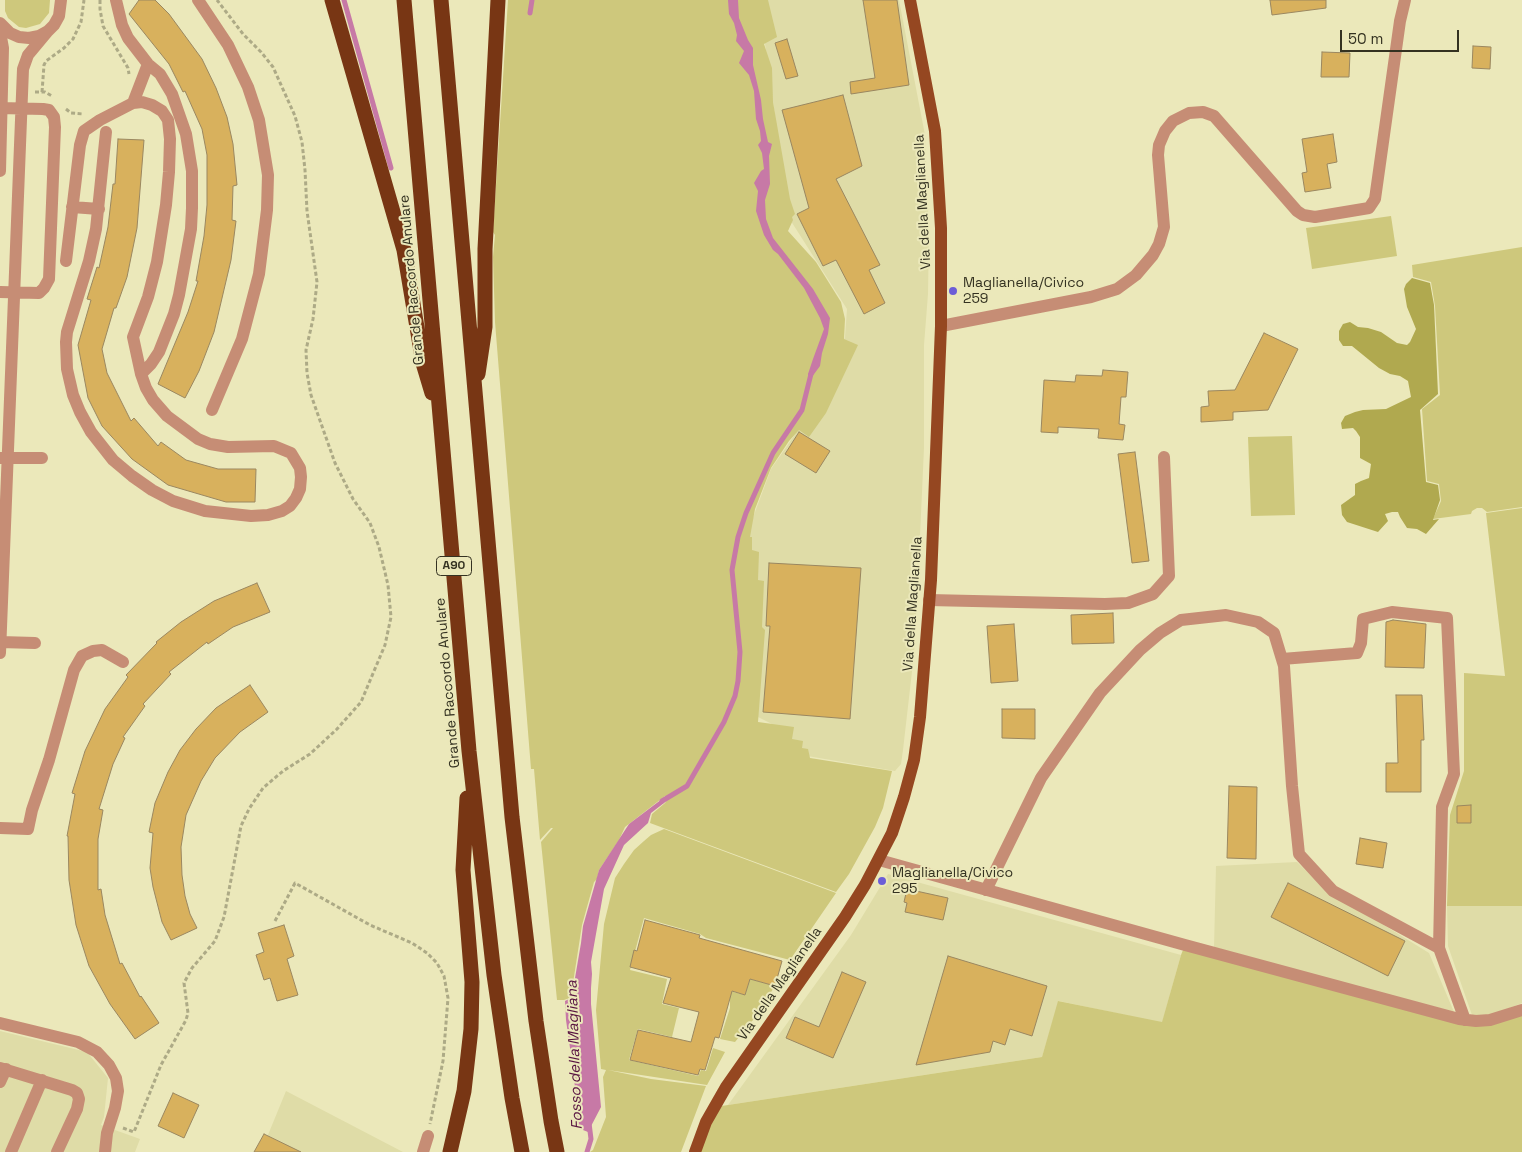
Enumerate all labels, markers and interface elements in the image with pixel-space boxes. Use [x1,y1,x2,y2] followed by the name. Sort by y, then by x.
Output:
[1342,20,1461,52] scale bar
[1348,29,1383,48] text: 50 m
[911,134,935,270] street label: Via della Maglianella
[396,194,428,366] street label: Grande Raccordo Anulare
[963,275,1084,308] place label: Maglianella/Civico 259
[947,285,959,297] marker: Maglianella/Civico 259
[900,536,926,672] street label: Via della Maglianella
[436,556,472,576] road number: A90
[432,597,464,769] street label: Grande Raccordo Anulare
[892,865,1013,898] place label: Maglianella/Civico 295
[876,875,888,887] marker: Maglianella/Civico 295
[734,924,826,1044] street label: Via della Maglianella
[563,980,587,1130] water label: Fosso della Magliana

